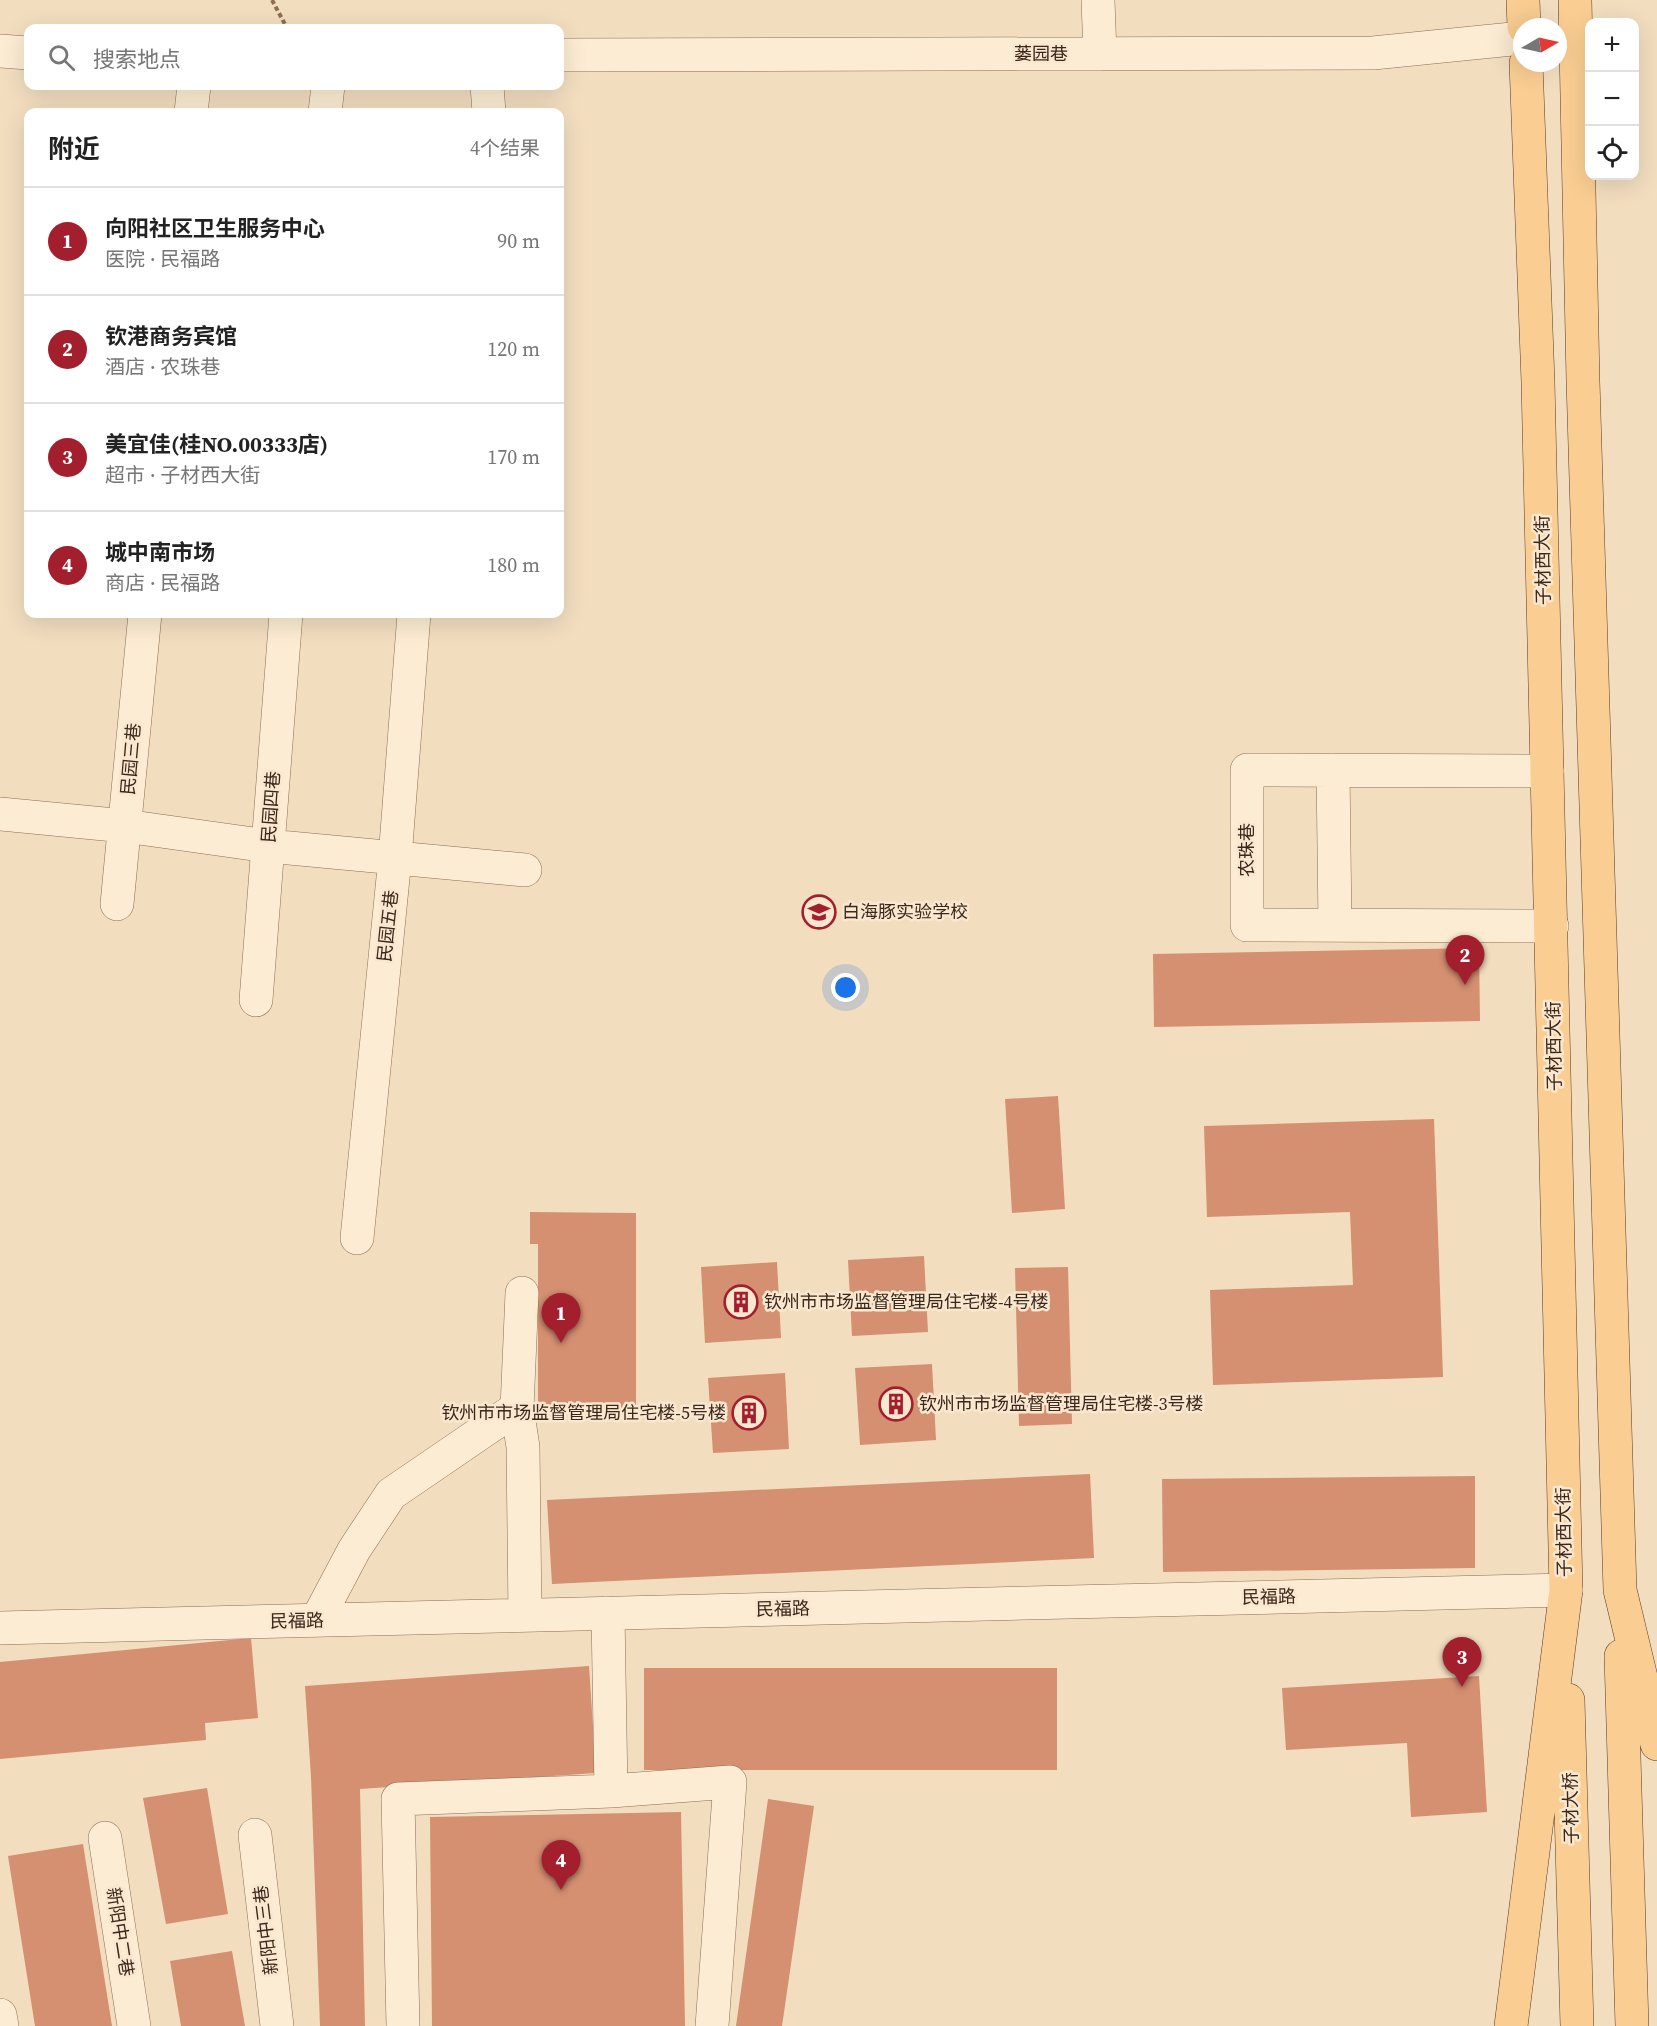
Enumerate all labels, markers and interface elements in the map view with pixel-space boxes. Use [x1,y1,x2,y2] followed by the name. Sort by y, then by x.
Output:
[1513,18,1567,72] north arrow
[1585,18,1639,180] map controls
[1585,18,1639,72] button: +
[24,24,564,90] search box
[45,41,78,74] icon: search
[1014,41,1068,66] street label: 蒌园巷
[93,44,181,74] text: 搜索地点
[1585,72,1639,126] button: −
[1585,126,1639,180] button: locate
[48,131,100,167] text: 附近
[470,134,540,162] text: 4个结果
[105,213,325,243] text: 向阳社区卫生服务中心
[62,227,73,255] text: 1
[497,227,540,255] text: 90 m
[105,245,220,273] text: 医院 · 民福路
[105,321,237,351] text: 钦港商务宾馆
[62,335,73,363] text: 2
[487,335,540,363] text: 120 m
[105,353,220,381] text: 酒店 · 农珠巷
[105,429,328,459] text: 美宜佳(桂NO.00333店)
[62,443,73,471] text: 3
[487,443,540,471] text: 170 m
[105,461,260,489] text: 超市 · 子材西大街
[1529,515,1556,605] street label: 子材西大街
[105,537,215,567] text: 城中南市场
[62,551,73,579] text: 4
[487,551,540,579] text: 180 m
[105,569,220,597] text: 商店 · 民福路
[115,722,146,796] street label: 民园三巷
[256,770,285,844] street label: 民园四巷
[1234,823,1259,877] street label: 农珠巷
[371,889,404,963] street label: 民园五巷
[801,894,837,930] school or university icon: 白海豚实验学校
[842,899,968,924] place label: 白海豚实验学校
[1446,936,1484,985] pin: 2
[831,973,860,1002] your location
[1540,1001,1567,1091] street label: 子材西大街
[723,1284,759,1320] building icon: 钦州市市场监督管理局住宅楼-4号楼
[764,1289,1049,1314] place label: 钦州市市场监督管理局住宅楼-4号楼
[542,1294,580,1343] pin: 1
[878,1386,914,1422] building icon: 钦州市市场监督管理局住宅楼-3号楼
[919,1391,1204,1416] place label: 钦州市市场监督管理局住宅楼-3号楼
[731,1395,767,1431] building icon: 钦州市市场监督管理局住宅楼-5号楼
[441,1400,726,1425] place label: 钦州市市场监督管理局住宅楼-5号楼
[1550,1487,1577,1577] street label: 子材西大街
[1242,1584,1296,1609] street label: 民福路
[756,1596,810,1621] street label: 民福路
[270,1608,324,1633] street label: 民福路
[1442,1638,1482,1687] pin: 3
[1557,1772,1584,1844] street label: 子材大桥
[542,1840,580,1890] pin: 4
[248,1884,283,1976] street label: 新阳中三巷
[101,1886,140,1978] street label: 新阳中二巷

